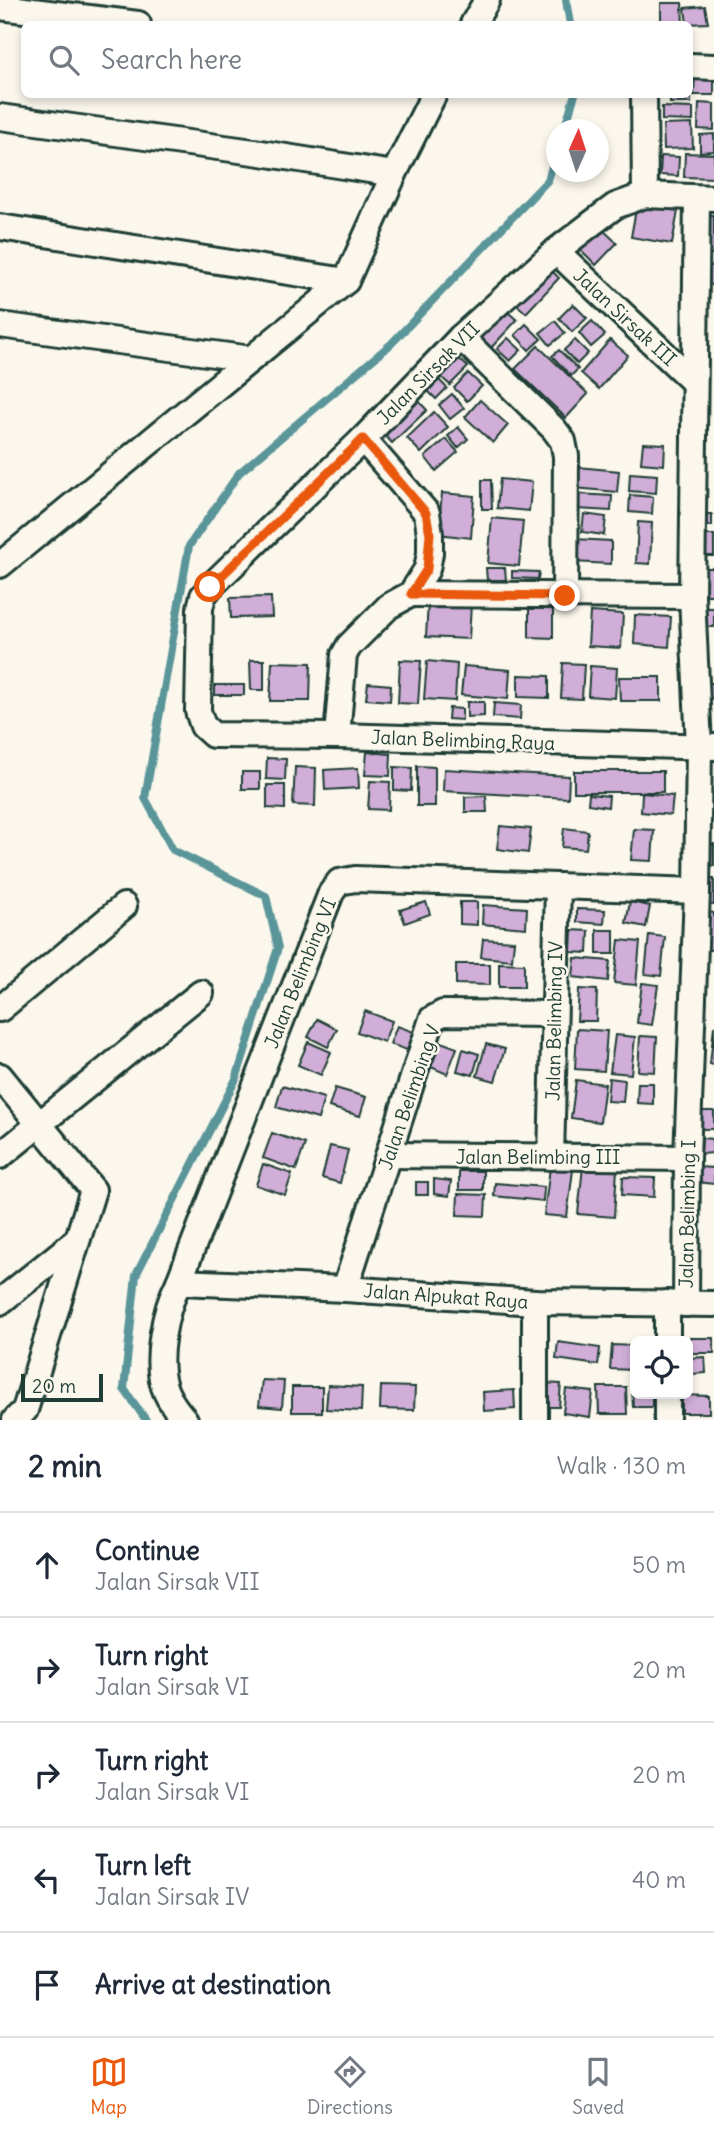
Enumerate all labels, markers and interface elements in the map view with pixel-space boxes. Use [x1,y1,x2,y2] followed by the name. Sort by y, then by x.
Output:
[21,21,693,98] search box
[45,41,83,79] icon: search
[101,43,242,76] text: Search here
[546,119,609,182] north arrow
[568,263,682,371] street label: Jalan Sirsak III
[371,316,485,430] street label: Jalan Sirsak VII
[194,571,225,602] route start
[549,580,580,611] route end
[371,725,556,755] street label: Jalan Belimbing Raya
[259,894,341,1052] street label: Jalan Belimbing VI
[541,941,567,1101] street label: Jalan Belimbing IV
[373,1021,445,1173] street label: Jalan Belimbing V
[674,1140,700,1288] street label: Jalan Belimbing I
[456,1145,620,1169] street label: Jalan Belimbing III
[363,1278,529,1314] street label: Jalan Alpukat Raya
[630,1336,693,1399] map controls
[630,1336,693,1399] button: locate
[21,1371,103,1403] scale bar
[32,1374,76,1398] text: 20 m
[28,1447,102,1485] text: 2 min
[557,1451,686,1480] text: Walk · 130 m
[95,1534,200,1567] text: Continue
[28,1546,66,1584] icon: ahead
[632,1550,686,1579] text: 50 m
[95,1567,259,1596] text: Jalan Sirsak VII
[95,1639,208,1672] text: Turn right
[28,1651,66,1689] icon: right
[633,1655,686,1684] text: 20 m
[95,1672,249,1701] text: Jalan Sirsak VI
[95,1744,208,1777] text: Turn right
[28,1756,66,1794] icon: right
[633,1760,686,1789] text: 20 m
[95,1777,249,1806] text: Jalan Sirsak VI
[95,1849,191,1882] text: Turn left
[28,1861,66,1899] icon: left
[632,1865,686,1894] text: 40 m
[95,1882,249,1911] text: Jalan Sirsak IV
[28,1966,66,2004] icon: arrive
[95,1968,331,2001] text: Arrive at destination
[90,2053,128,2119] tab: Map
[307,2053,393,2119] tab: Directions
[572,2053,624,2119] tab: Saved

